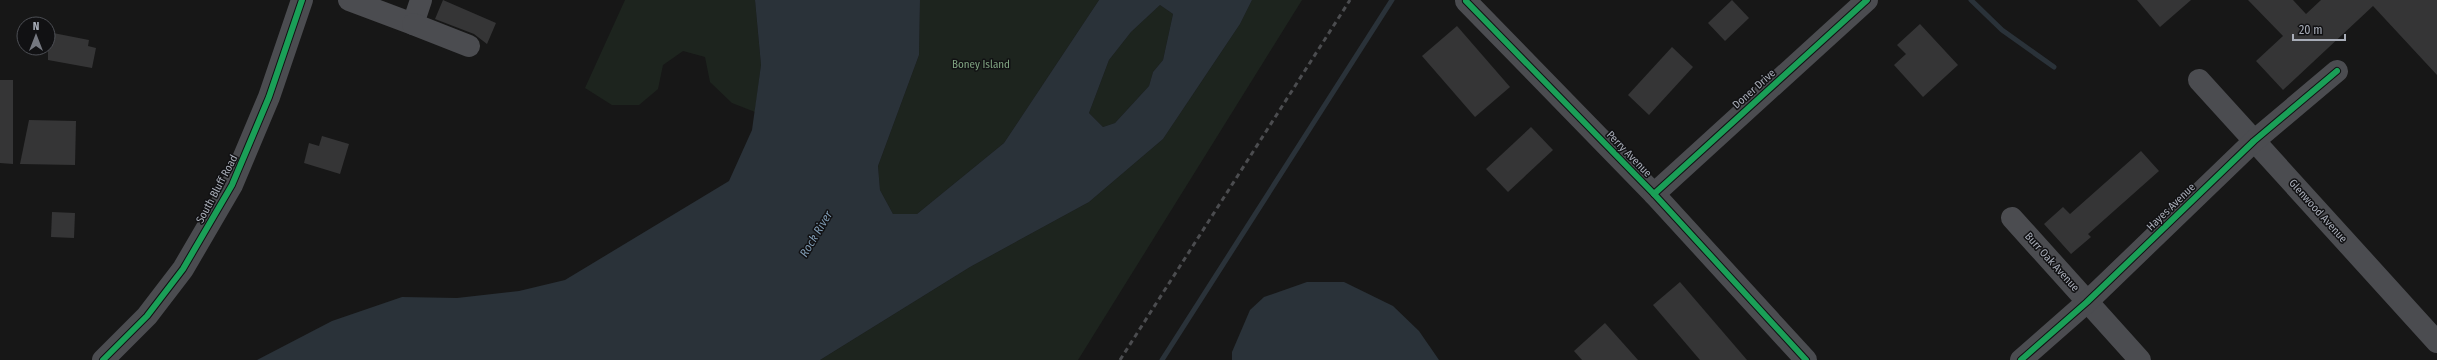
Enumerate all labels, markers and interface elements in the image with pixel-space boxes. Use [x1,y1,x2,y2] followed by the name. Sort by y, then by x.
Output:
[16,16,56,56] north arrow
[2293,16,2345,42] scale bar
[33,20,39,33] text: N
[2299,23,2323,37] text: 20 m
[952,58,1010,71] park label: Boney Island
[1730,66,1778,112] street label: Doner Drive
[1604,128,1654,180] street label: Perry Avenue
[193,152,241,226] street label: South Bluff Road
[2286,177,2350,245] street label: Glenwood Avenue
[2144,181,2198,233] street label: Hayes Avenue
[797,208,836,260] water label: Rock River
[2022,230,2082,294] street label: Burr Oak Avenue

